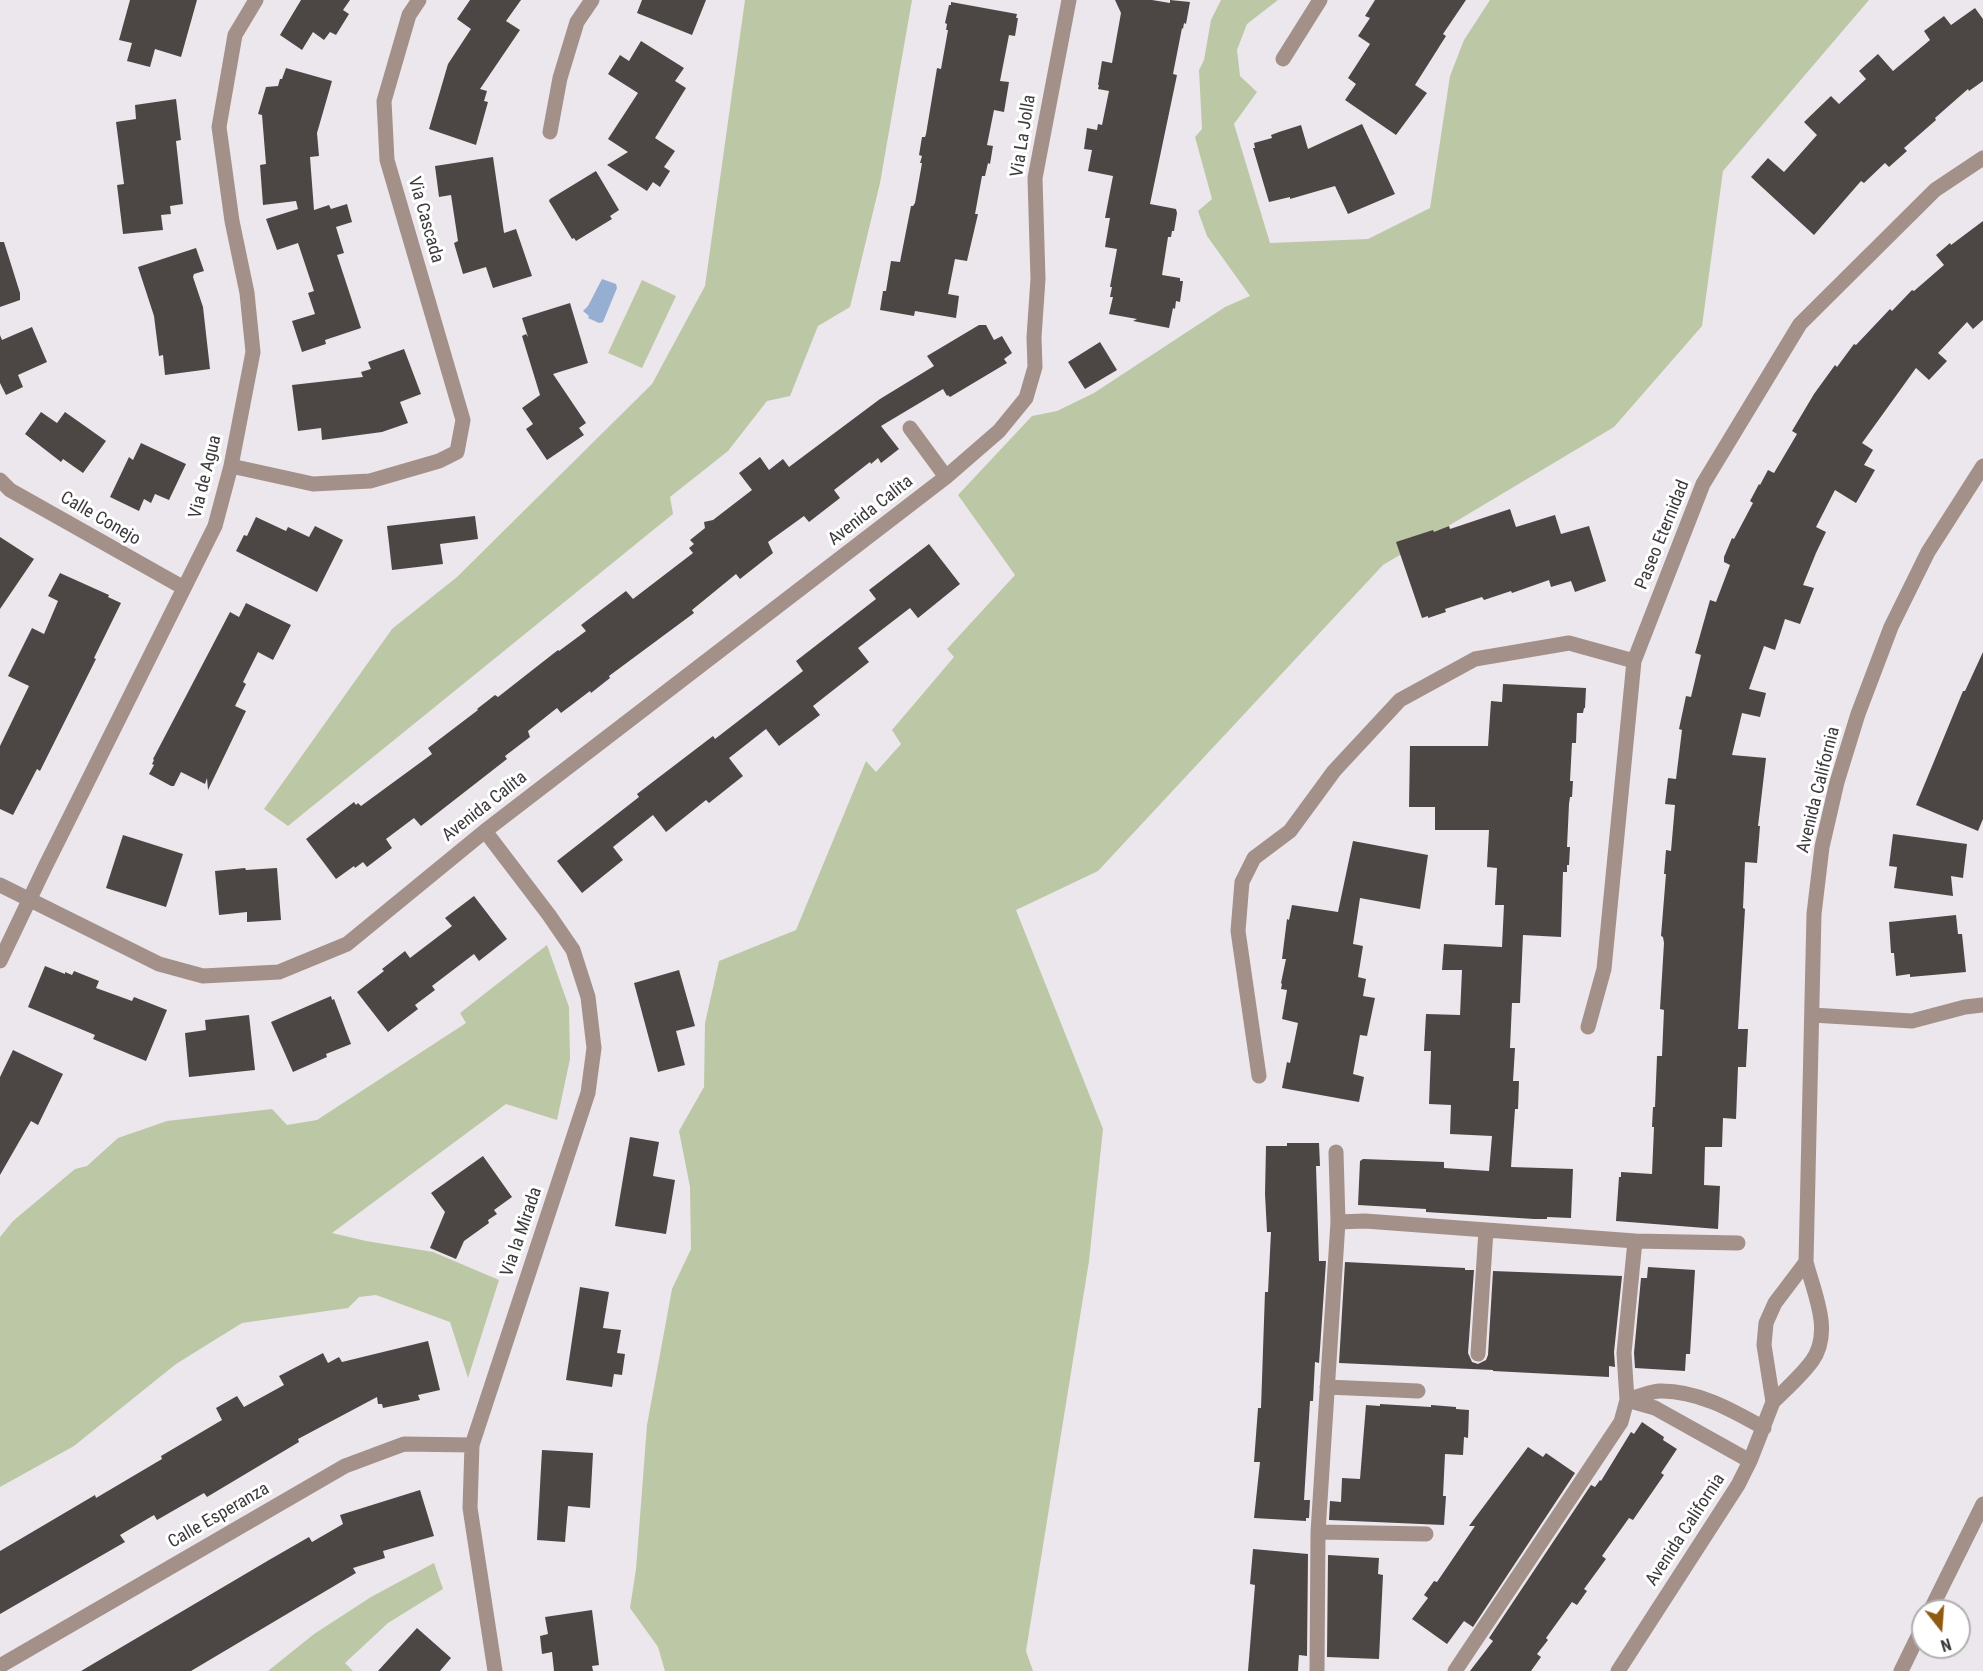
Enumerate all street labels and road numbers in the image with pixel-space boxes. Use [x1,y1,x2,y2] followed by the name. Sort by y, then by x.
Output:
[1007,93,1041,179] street label: Via La Jolla
[402,174,448,266] street label: Via Cascada
[185,433,227,521] street label: Via de Agua
[824,471,918,551] street label: Avenida Calita
[1631,477,1695,593] street label: Paseo Eternidad
[56,487,144,551] street label: Calle Conejo
[1793,725,1845,855] street label: Avenida California
[438,767,532,847] street label: Avenida Calita
[497,1185,547,1279] street label: Via la Mirada
[1642,1470,1730,1590] street label: Avenida California
[165,1478,273,1554] street label: Calle Esperanza

